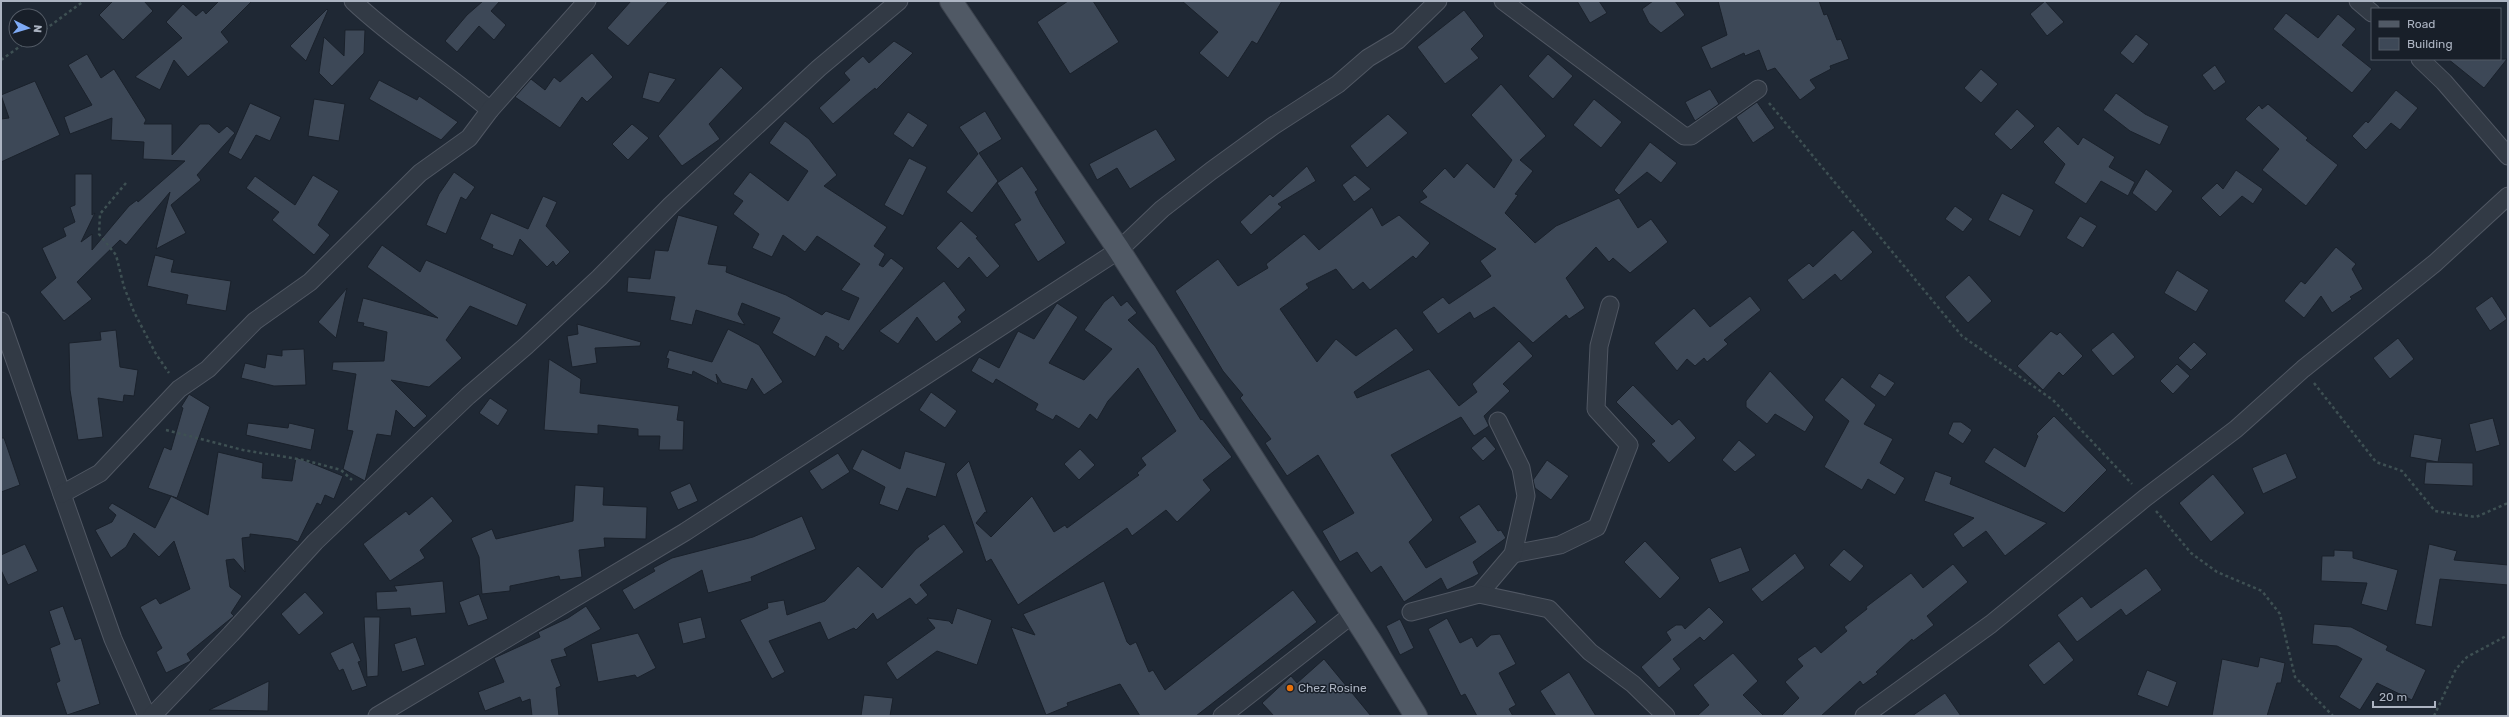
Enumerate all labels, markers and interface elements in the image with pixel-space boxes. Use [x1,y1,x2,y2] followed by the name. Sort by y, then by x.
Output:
[8,8,48,48] north arrow
[2371,8,2501,60] legend
[2407,17,2435,31] text: Road
[31,24,44,33] text: N
[2407,37,2453,51] text: Building
[1298,681,1367,695] place label: Chez Rosine
[1285,683,1295,693] marker: Chez Rosine
[2373,683,2435,709] scale bar
[2379,690,2407,704] text: 20 m

